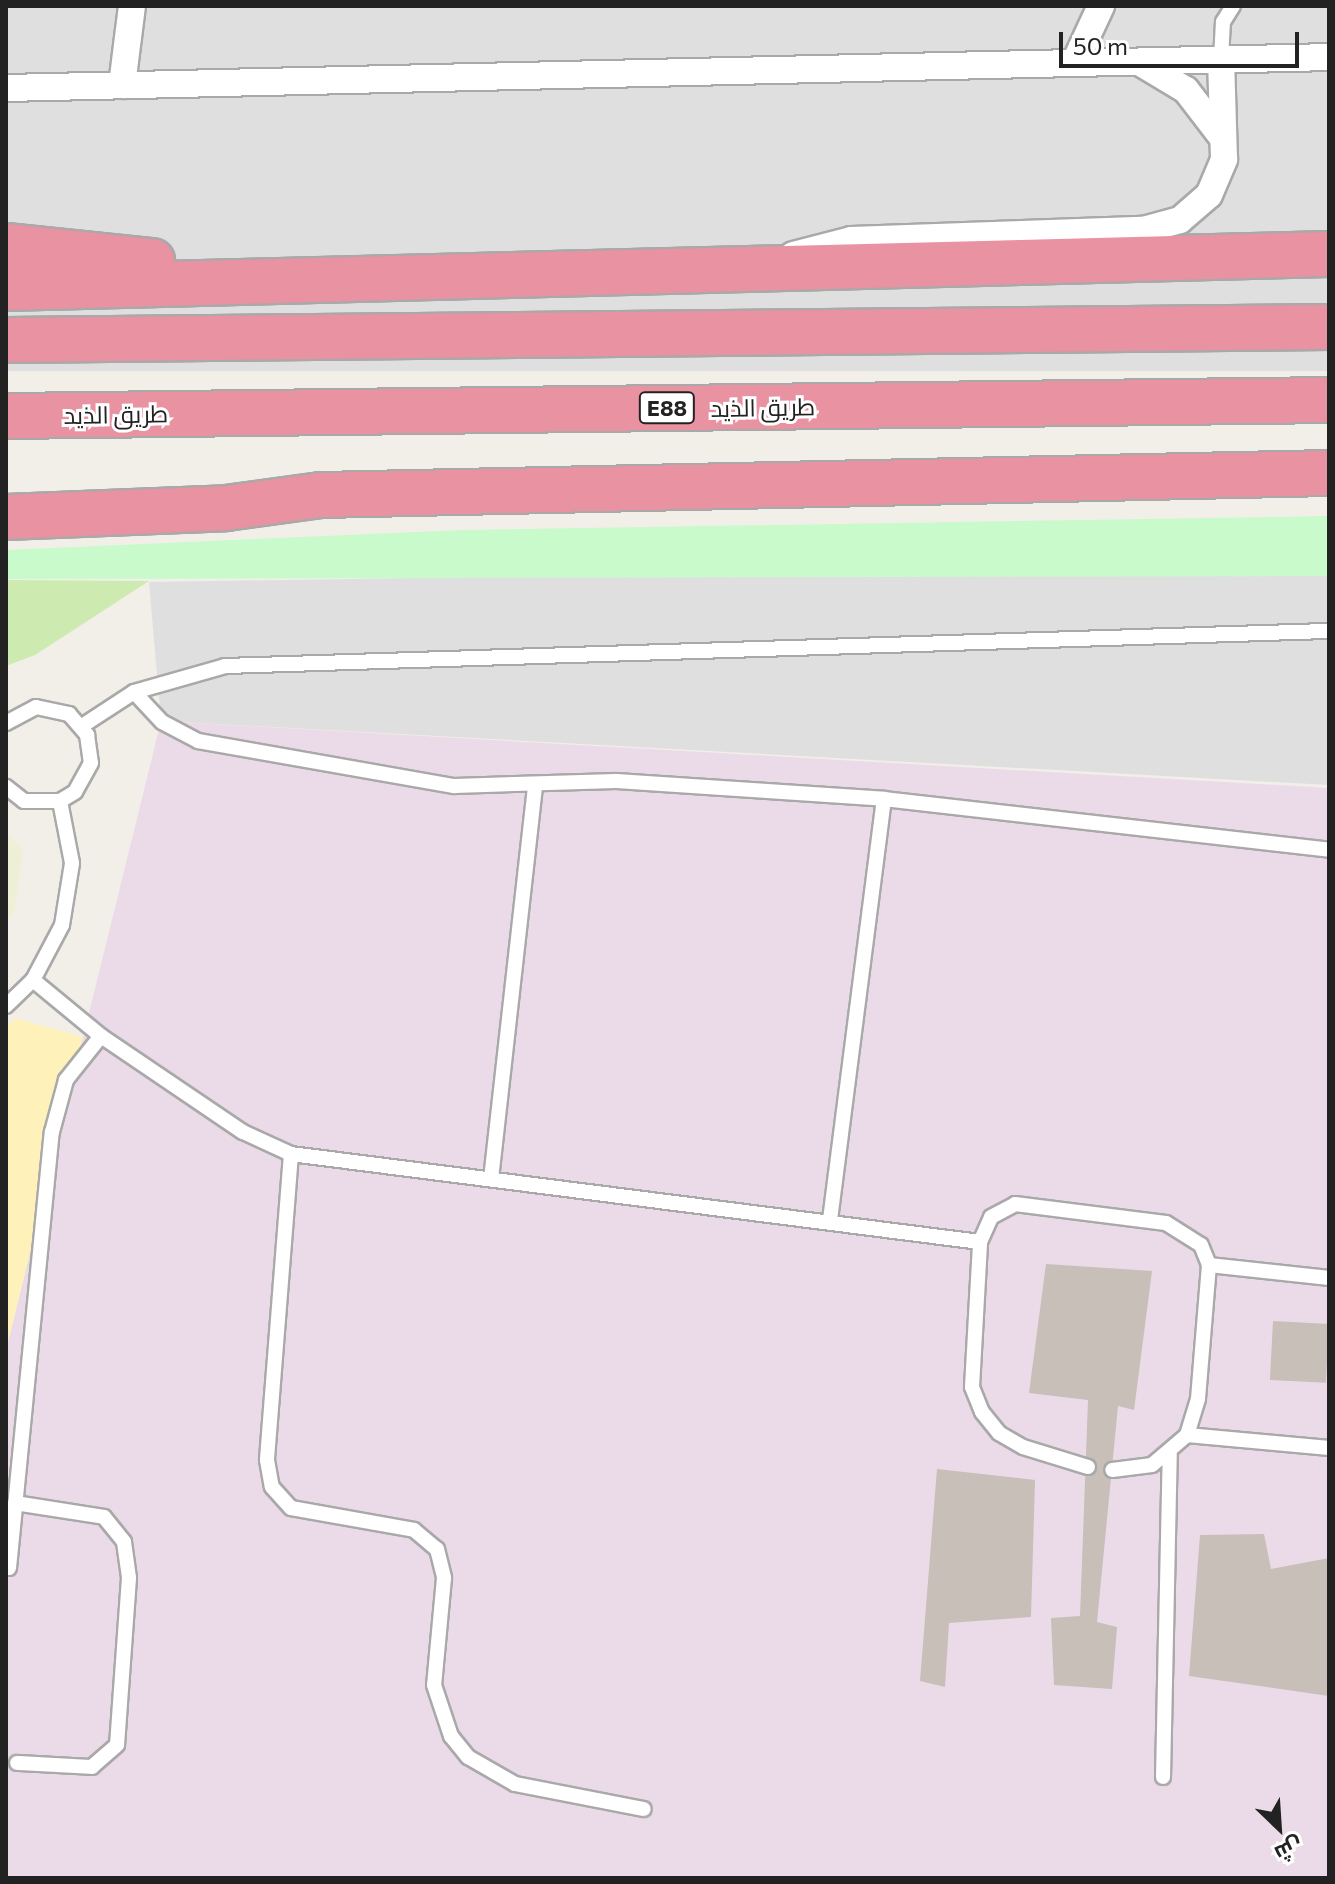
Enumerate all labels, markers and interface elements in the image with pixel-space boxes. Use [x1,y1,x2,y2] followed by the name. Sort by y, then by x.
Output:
[1063,16,1303,66] scale bar
[1073,31,1128,60] text: 50 m
[637,390,697,426] road number: E88
[710,392,816,422] street label: طريق الذيد
[63,399,169,429] street label: طريق الذيد
[1239,1788,1319,1868] north arrow
[1271,1832,1308,1868] text: ش

